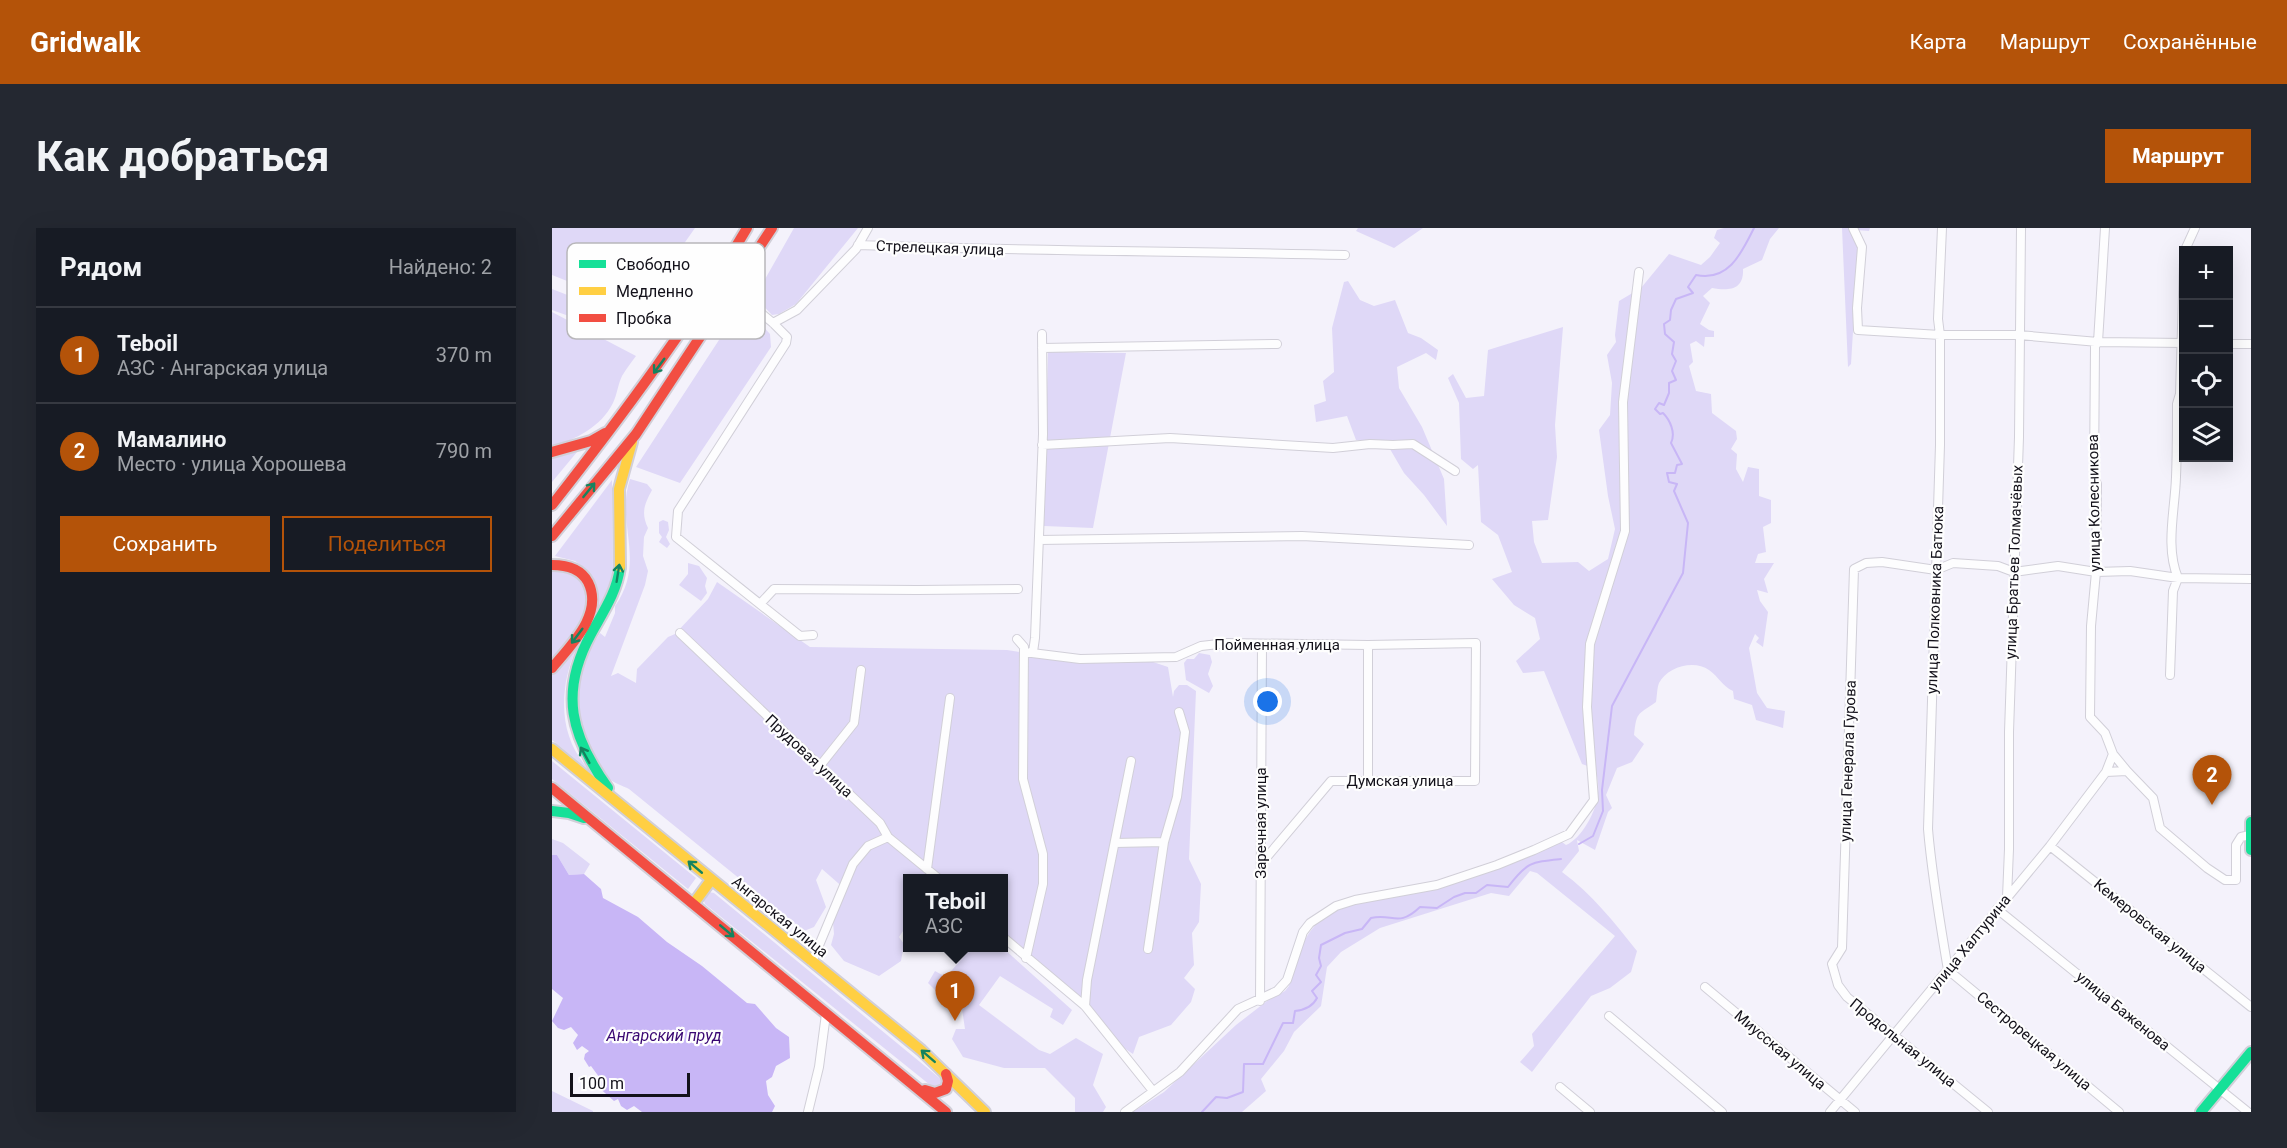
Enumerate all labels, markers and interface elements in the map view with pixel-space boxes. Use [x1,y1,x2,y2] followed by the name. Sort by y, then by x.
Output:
[30,26,140,59] text: Gridwalk
[1910,30,1967,54] text: Карта
[2000,30,2090,54] text: Маршрут
[2123,30,2257,54] text: Сохранённые
[2105,129,2251,183] button: Маршрут
[36,132,330,181] text: Как добраться
[876,237,1004,259] street label: Стрелецкая улица
[567,243,765,339] legend
[2179,246,2233,462] map controls
[2179,246,2233,300] button: +
[60,252,142,282] text: Рядом
[389,255,492,279] text: Найдено: 2
[616,255,690,274] text: Свободно
[616,282,693,301] text: Медленно
[2179,300,2233,354] button: −
[616,309,672,328] text: Пробка
[117,331,178,356] text: Teboil
[74,343,85,367] text: 1
[436,343,492,367] text: 370 m
[2179,354,2233,408] button: locate
[117,356,328,380] text: АЗС · Ангарская улица
[653,357,665,373] one-way arrow
[2179,408,2233,462] button: layers
[117,427,226,452] text: Мамалино
[2084,434,2104,572] street label: улица Колесникова
[74,439,85,463] text: 2
[436,439,492,463] text: 790 m
[117,452,347,476] text: Место · улица Хорошева
[2002,464,2026,660] street label: улица Братьев Толмачёвых
[582,483,595,499] one-way arrow
[1923,506,1947,694] street label: улица Полковника Батюка
[60,516,270,572] button: Сохранить
[282,516,492,572] button: Поделиться
[612,564,623,583] one-way arrow
[571,627,584,643] one-way arrow
[1214,636,1340,654] street label: Пойменная улица
[1836,680,1860,842] street label: улица Генерала Гурова
[1253,687,1282,716] your location
[761,711,857,801] street label: Прудовая улица
[579,747,591,764] one-way arrow
[2192,756,2232,805] pin: 2
[1252,767,1270,879] street label: Заречная улица
[1347,772,1453,790] street label: Думская улица
[688,860,703,874] one-way arrow
[728,873,832,961] street label: Ангарская улица
[903,874,1008,952] popup
[2090,875,2210,977] street label: Кемеровская улица
[925,889,986,914] text: Teboil
[1925,891,2015,995] street label: улица Халтурина
[925,914,963,938] text: АЗС
[719,924,734,938] one-way arrow
[2072,968,2174,1054] street label: улица Баженова
[936,972,974,1021] pin: 1
[1973,988,2095,1094] street label: Сестрорецкая улица
[1846,995,1960,1091] street label: Продольная улица
[1731,1007,1829,1093] street label: Миусская улица
[606,1026,722,1045] water label: Ангарский пруд
[921,1049,936,1063] one-way arrow
[570,1070,690,1098] scale bar
[579,1074,624,1093] text: 100 m

